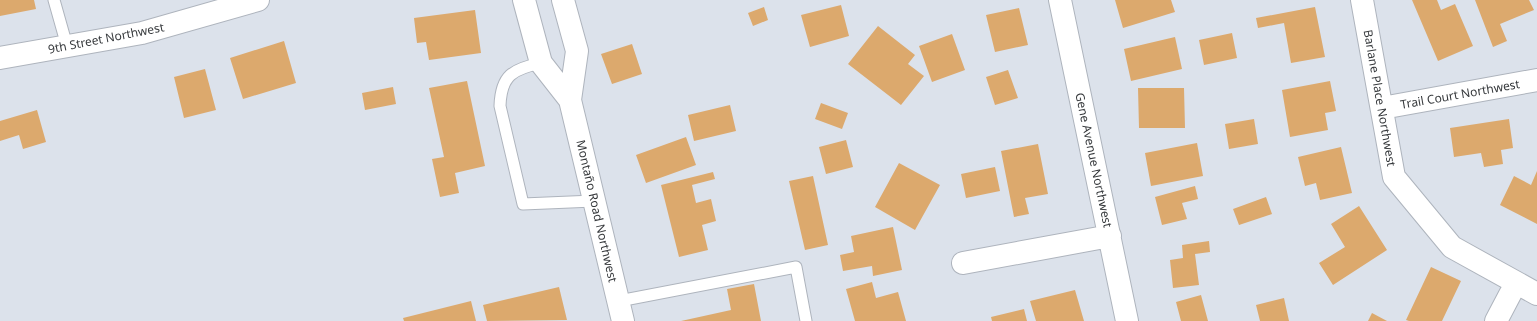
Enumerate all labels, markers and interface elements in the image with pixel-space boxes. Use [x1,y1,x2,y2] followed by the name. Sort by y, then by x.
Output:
[47,18,166,58] street label: 9th Street Northwest
[1360,28,1401,168] street label: Barlane Place Northwest
[1399,75,1522,113] street label: Trail Court Northwest
[1071,91,1117,230] street label: Gene Avenue Northwest
[572,138,622,285] street label: Montaño Road Northwest

